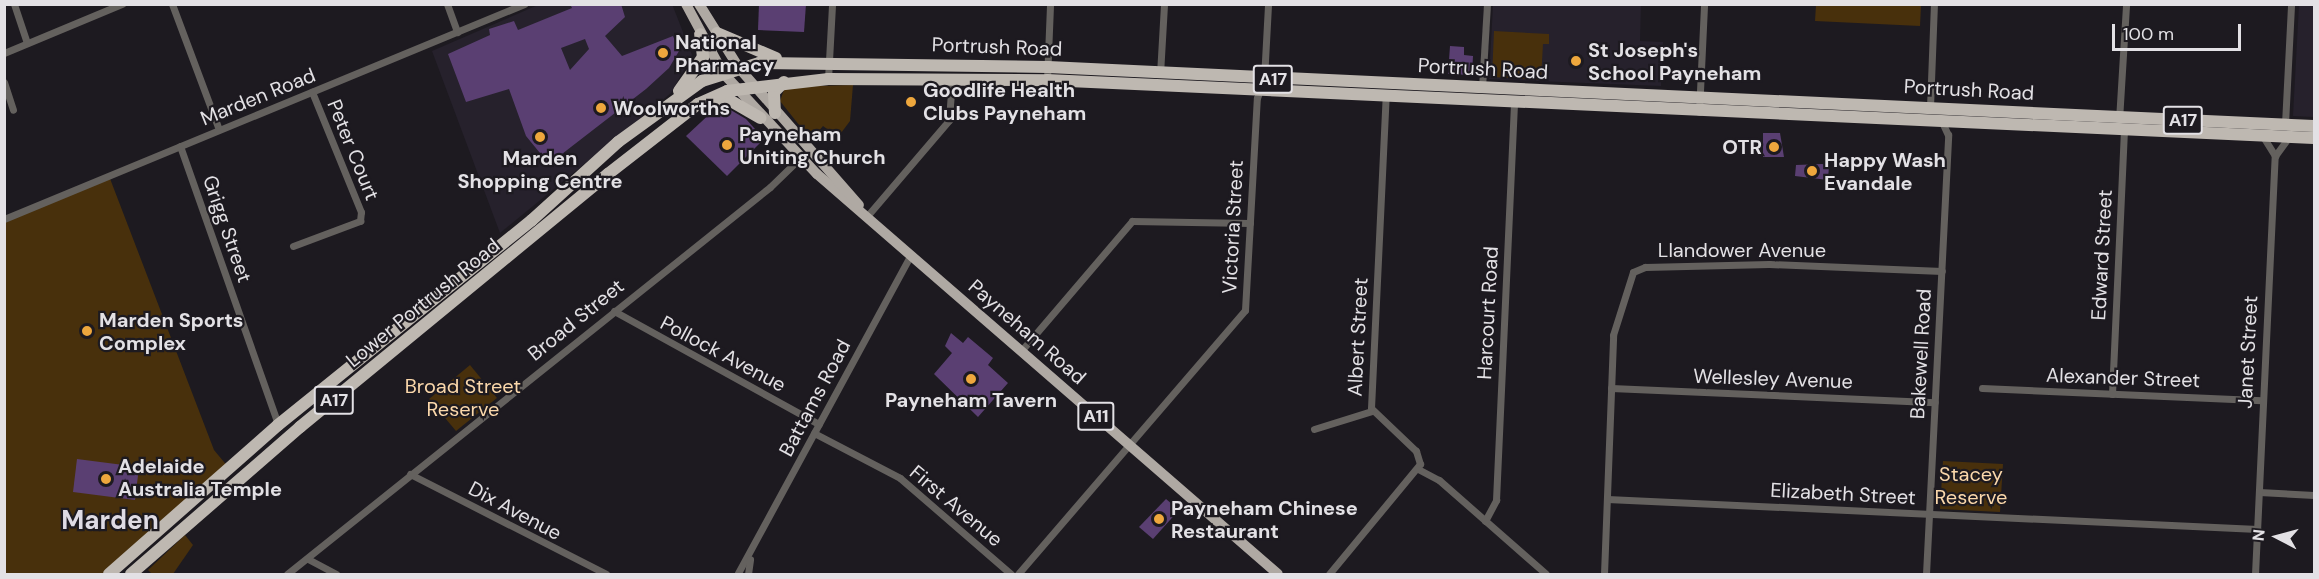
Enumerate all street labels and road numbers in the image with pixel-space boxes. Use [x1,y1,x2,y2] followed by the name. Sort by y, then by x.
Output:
[931,33,1063,61] street label: Portrush Road
[1417,54,1549,84] street label: Portrush Road
[197,63,319,131] street label: Marden Road
[1252,64,1294,94] road number: A17
[1903,75,2035,105] street label: Portrush Road
[322,96,384,204] street label: Peter Court
[2162,105,2204,135] road number: A17
[1218,160,1248,294] street label: Victoria Street
[197,172,257,286] street label: Grigg Street
[2087,189,2117,321] street label: Edward Street
[341,234,505,372] street label: Lower Portrush Road
[1658,238,1826,262] street label: Llandower Avenue
[1473,246,1503,380] street label: Harcourt Road
[523,274,629,366] street label: Broad Street
[963,274,1091,390] street label: Payneham Road
[1343,277,1373,397] street label: Albert Street
[1906,288,1936,420] street label: Bakewell Road
[2233,295,2263,409] street label: Janet Street
[656,311,790,397] street label: Pollock Avenue
[774,335,856,461] street label: Battams Road
[2046,363,2200,393] street label: Alexander Street
[1693,364,1853,394] street label: Wellesley Avenue
[313,385,355,415] road number: A17
[1076,401,1116,431] road number: A11
[905,460,1007,552] street label: First Avenue
[464,477,566,545] street label: Dix Avenue
[1770,478,1916,510] street label: Elizabeth Street

